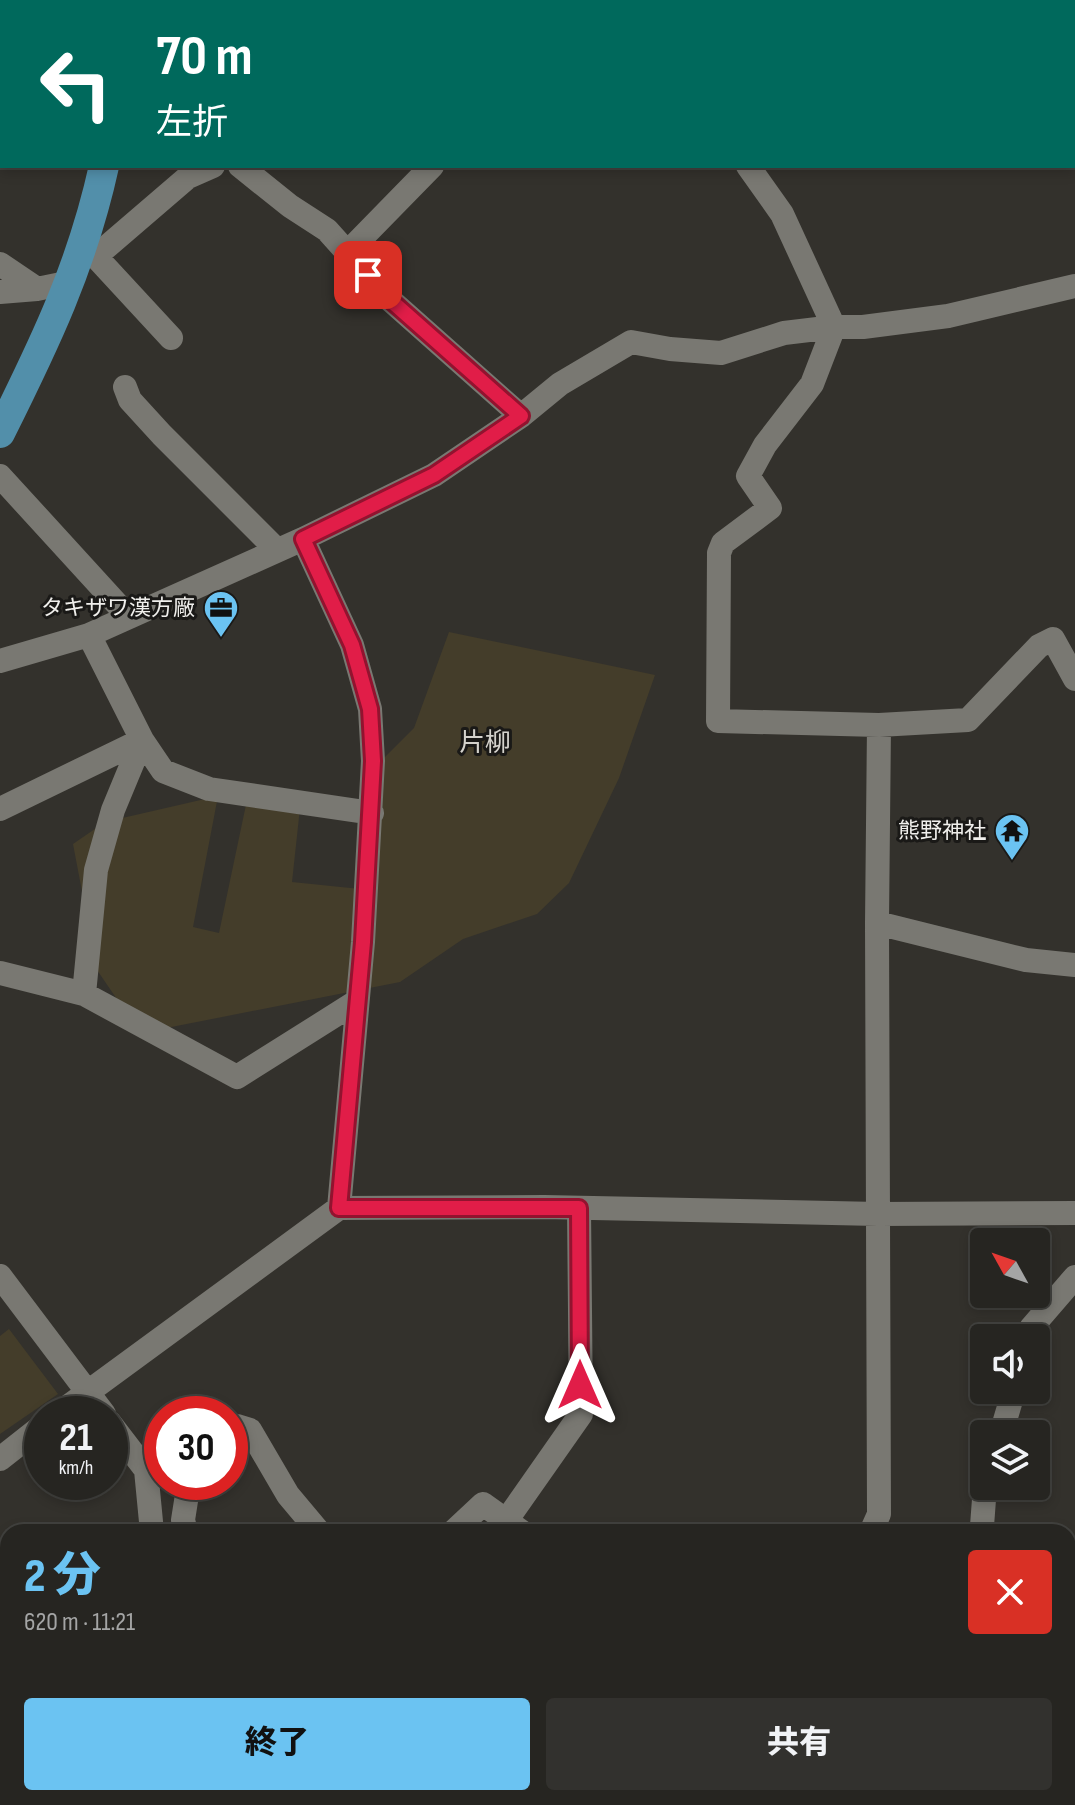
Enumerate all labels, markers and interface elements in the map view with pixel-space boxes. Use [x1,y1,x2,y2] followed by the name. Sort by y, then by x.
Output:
[156,24,253,91] text: 70 m
[24,32,128,136] icon: left
[156,102,228,145] text: 左折
[334,241,402,309] pin
[346,253,390,297] icon: arrive
[202,589,240,639] office icon: タキザワ漢方廠
[41,595,195,622] place label: タキザワ漢方廠
[459,728,511,759] district label: 片柳
[993,812,1031,862] temple icon: 熊野神社
[898,818,986,845] place label: 熊野神社
[970,1228,1050,1308] north arrow
[970,1228,1050,1500] map controls
[970,1324,1050,1404] button: sound
[538,1343,622,1427] position arrow
[144,1396,248,1500] speed limit sign: 30
[59,1414,93,1462] text: 21
[970,1420,1050,1500] button: layers
[59,1456,93,1480] text: km/h
[24,1548,101,1605] text: 2 分
[968,1550,1052,1634] button: close
[24,1607,135,1638] text: 620 m · 11:21
[24,1698,530,1790] button: 終了
[546,1698,1052,1790] button: 共有

